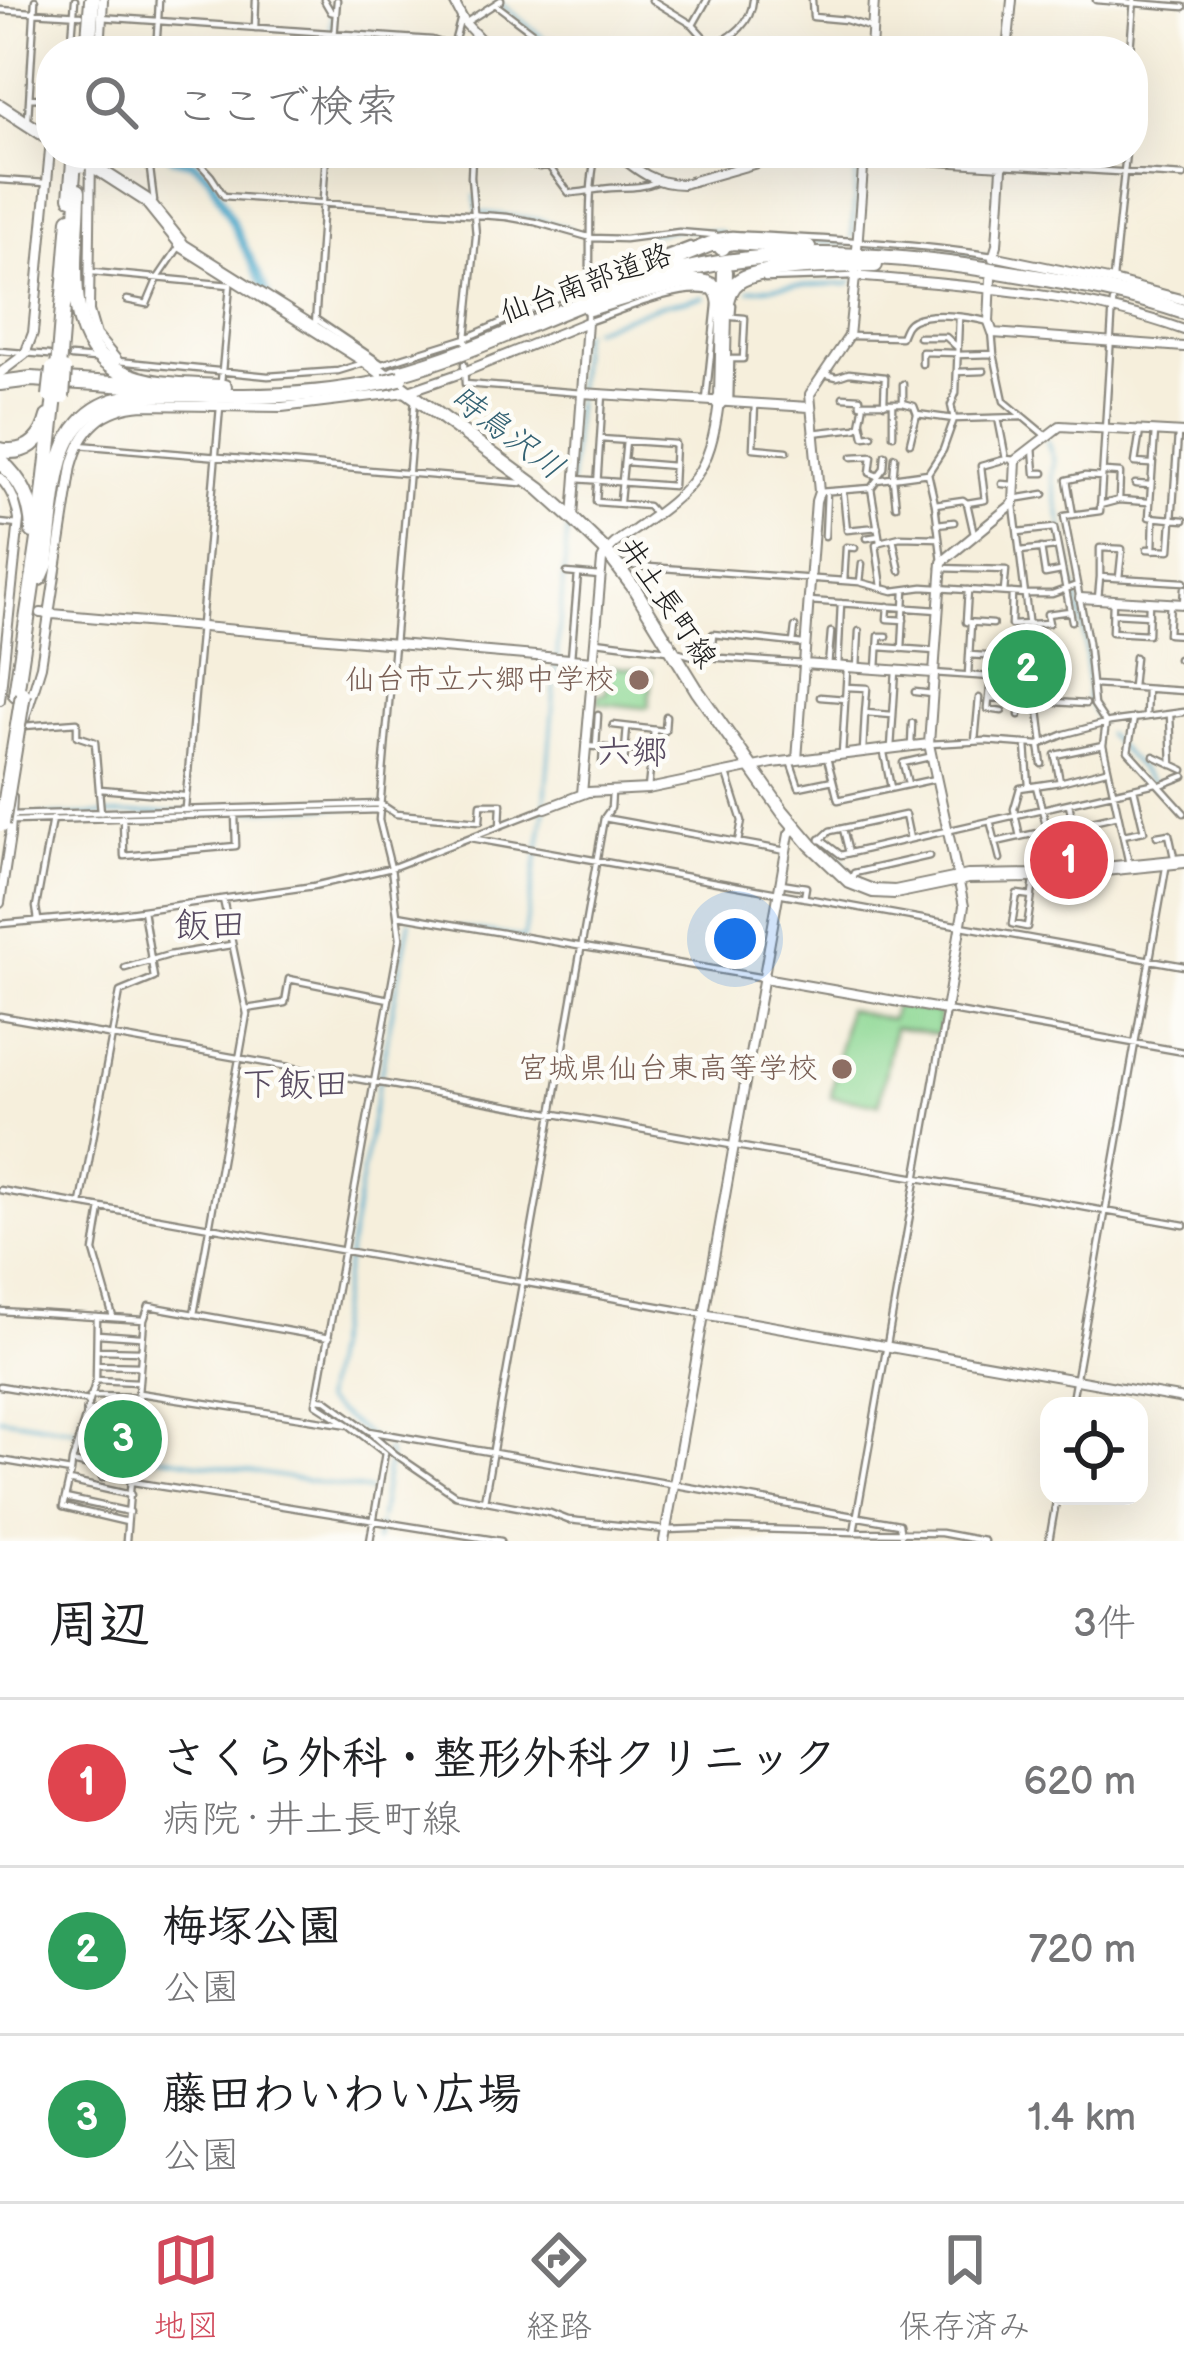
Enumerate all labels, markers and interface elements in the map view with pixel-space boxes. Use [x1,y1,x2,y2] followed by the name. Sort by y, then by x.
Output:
[36,36,1148,168] search box
[78,69,144,135] icon: search
[174,80,399,135] text: ここで検索
[495,236,677,332] street label: 仙台南部道路
[442,377,572,489] water label: 時鳥沢川
[610,531,724,675] street label: 井土長町線
[988,624,1066,714] pin: 2
[345,662,615,698] place label: 仙台市立六郷中学校
[626,667,652,693] marker: 仙台市立六郷中学校
[596,732,668,775] district label: 六郷
[1030,815,1108,905] pin: 1
[174,905,246,948] district label: 飯田
[705,909,765,969] your location
[518,1051,818,1087] place label: 宮城県仙台東高等学校
[829,1056,855,1082] marker: 宮城県仙台東高等学校
[241,1064,349,1107] district label: 下飯田
[84,1394,162,1484] pin: 3
[1040,1397,1148,1505] map controls
[1040,1397,1148,1505] button: locate
[48,1595,150,1656] text: 周辺
[1073,1601,1136,1648] text: 3件
[162,1732,837,1787] text: さくら外科・整形外科クリニック
[79,1759,95,1806] text: 1
[1023,1759,1136,1806] text: 620 m
[162,1797,460,1844] text: 病院 · 井土長町線
[162,1900,342,1955] text: 梅塚公園
[75,1927,99,1974] text: 2
[1028,1927,1136,1974] text: 720 m
[162,1965,240,2012] text: 公園
[162,2068,522,2123] text: 藤田わいわい広場
[76,2095,98,2142] text: 3
[1028,2095,1136,2142] text: 1.4 km
[162,2133,240,2180] text: 公園
[153,2227,219,2347] tab: 地図
[526,2227,592,2347] tab: 経路
[899,2227,1031,2347] tab: 保存済み

